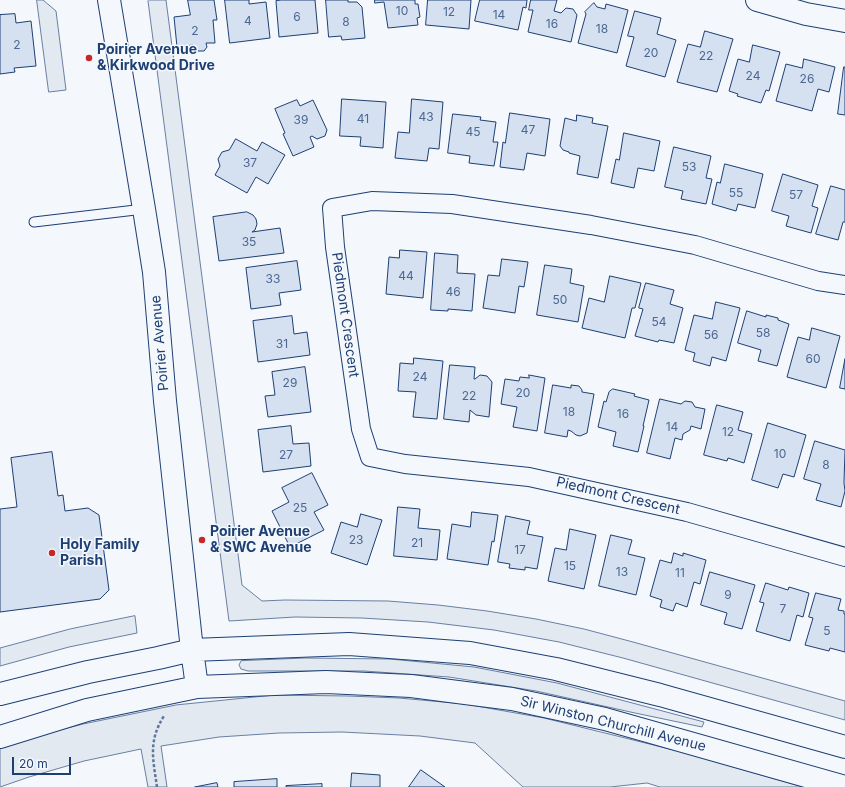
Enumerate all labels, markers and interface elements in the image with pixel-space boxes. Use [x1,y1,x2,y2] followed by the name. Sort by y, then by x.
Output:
[396,4,408,18] house number: 10
[443,5,455,19] house number: 12
[493,8,505,22] house number: 14
[293,10,301,24] house number: 6
[244,14,252,28] house number: 4
[342,15,350,29] house number: 8
[546,17,558,31] house number: 16
[596,22,608,36] house number: 18
[191,24,199,38] house number: 2
[13,38,21,52] house number: 2
[97,42,215,74] place label: Poirier Avenue & Kirkwood Drive
[644,46,658,60] house number: 20
[699,49,713,63] house number: 22
[84,53,94,63] marker: Poirier Avenue & Kirkwood Drive
[746,69,760,83] house number: 24
[800,72,814,86] house number: 26
[418,110,434,124] house number: 43
[357,112,369,126] house number: 41
[294,113,308,127] house number: 39
[521,123,535,137] house number: 47
[465,125,481,139] house number: 45
[243,156,257,170] house number: 37
[682,160,696,174] house number: 53
[729,186,743,200] house number: 55
[789,188,803,202] house number: 57
[242,235,256,249] house number: 35
[328,251,362,379] street label: Piedmont Crescent
[398,269,414,283] house number: 44
[266,272,280,286] house number: 33
[445,285,461,299] house number: 46
[553,293,567,307] house number: 50
[147,294,173,392] street label: Poirier Avenue
[651,315,667,329] house number: 54
[756,326,770,340] house number: 58
[704,328,718,342] house number: 56
[276,337,288,351] house number: 31
[805,352,821,366] house number: 60
[413,370,427,384] house number: 24
[283,376,297,390] house number: 29
[516,386,530,400] house number: 20
[462,389,476,403] house number: 22
[563,405,575,419] house number: 18
[617,407,629,421] house number: 16
[666,420,678,434] house number: 14
[722,425,734,439] house number: 12
[774,447,786,461] house number: 10
[279,448,293,462] house number: 27
[822,458,830,472] house number: 8
[555,474,681,518] street label: Piedmont Crescent
[293,501,307,515] house number: 25
[210,524,312,556] place label: Poirier Avenue & SWC Avenue
[349,533,363,547] house number: 23
[197,535,207,545] marker: Poirier Avenue & SWC Avenue
[411,536,423,550] house number: 21
[60,537,140,570] place label: Holy Family Parish
[514,543,526,557] house number: 17
[47,548,57,558] marker: Holy Family Parish
[564,559,576,573] house number: 15
[616,565,628,579] house number: 13
[675,566,685,580] house number: 11
[724,588,732,602] house number: 9
[780,602,786,616] house number: 7
[823,624,831,638] house number: 5
[518,693,708,755] street label: Sir Winston Churchill Avenue
[14,749,73,775] scale bar
[19,756,48,771] text: 20 m

